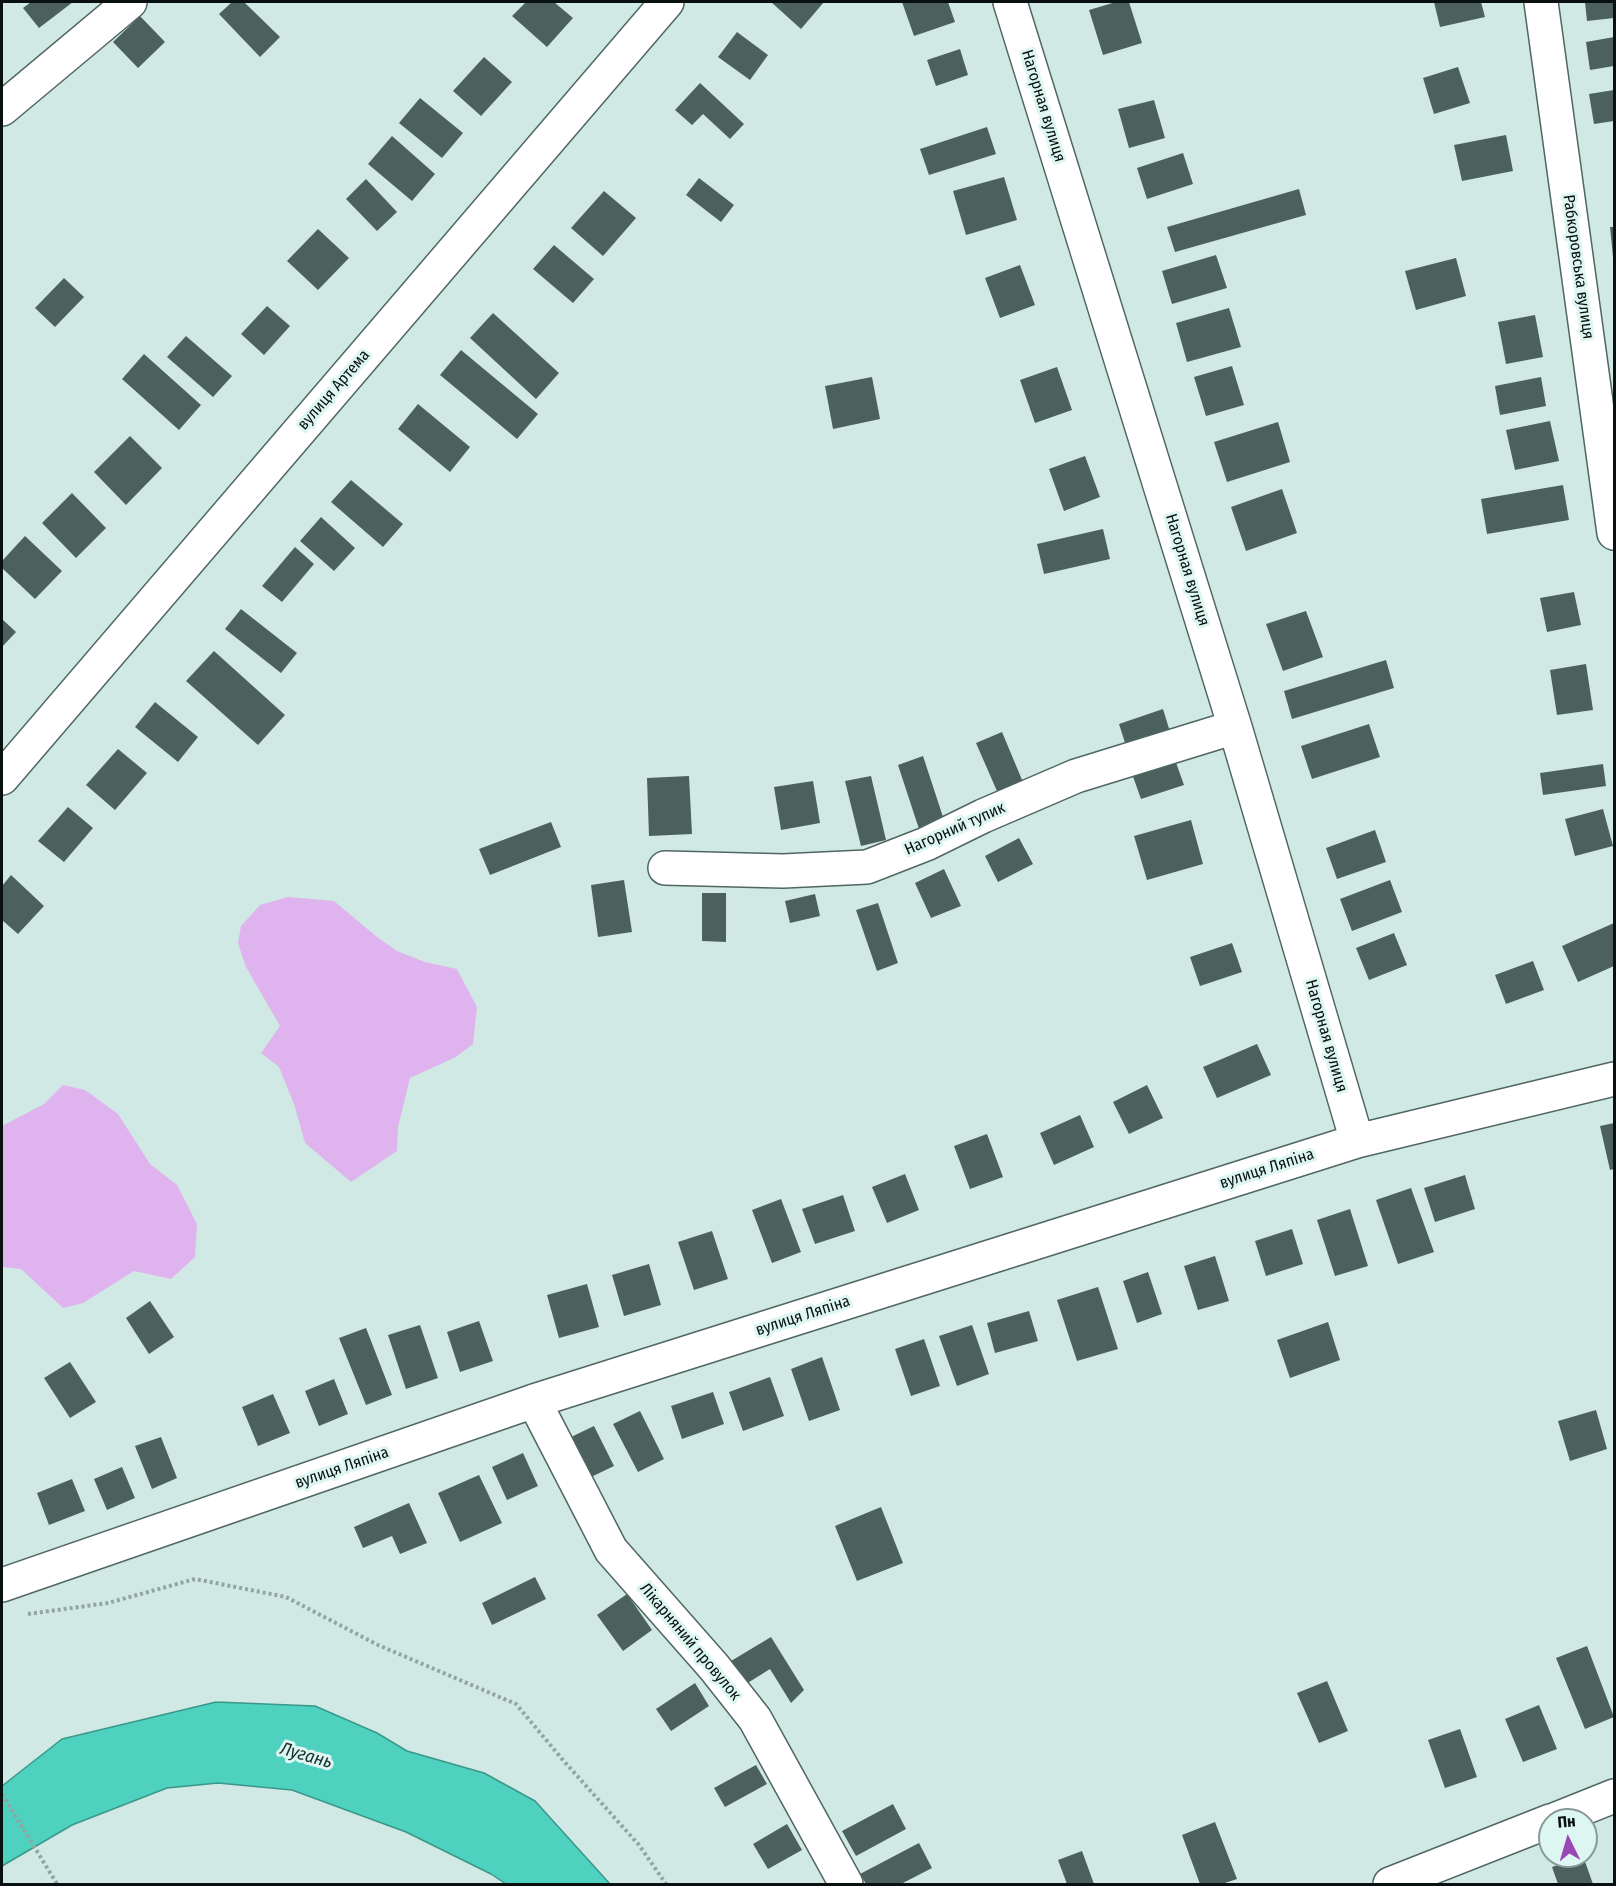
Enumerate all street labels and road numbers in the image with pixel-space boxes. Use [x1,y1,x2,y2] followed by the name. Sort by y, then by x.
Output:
[1017,48,1069,164] street label: Нагорная вулиця
[1558,194,1598,340] street label: Рабкоровська вулиця
[294,346,374,434] street label: вулиця Артема
[1161,512,1213,628] street label: Нагорная вулиця
[902,798,1008,860] street label: Нагорний тупик
[1301,977,1351,1095] street label: Нагорная вулиця
[1217,1145,1317,1193] street label: вулиця Ляпіна
[753,1292,853,1340] street label: вулиця Ляпіна
[293,1443,391,1493] street label: вулиця Ляпіна
[635,1579,745,1705] street label: Лікарняний провулок

